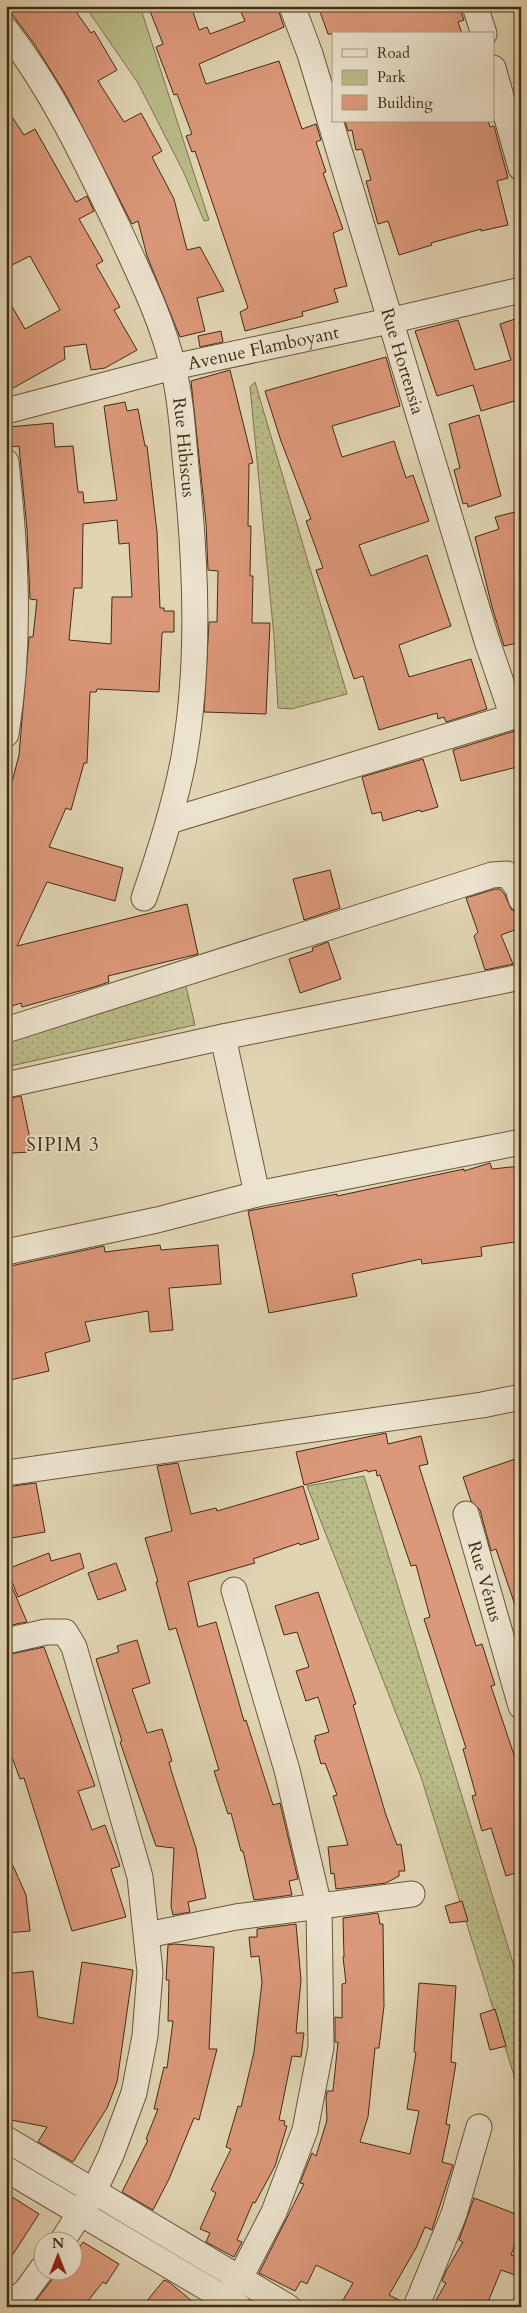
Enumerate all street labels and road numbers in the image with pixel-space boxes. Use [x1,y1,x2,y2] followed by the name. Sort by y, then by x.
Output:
[375,305,430,417] street label: Rue Hortensia
[185,319,341,376] street label: Avenue Flamboyant
[167,396,201,498] street label: Rue Hibiscus
[462,1538,509,1625] street label: Rue Vénus

